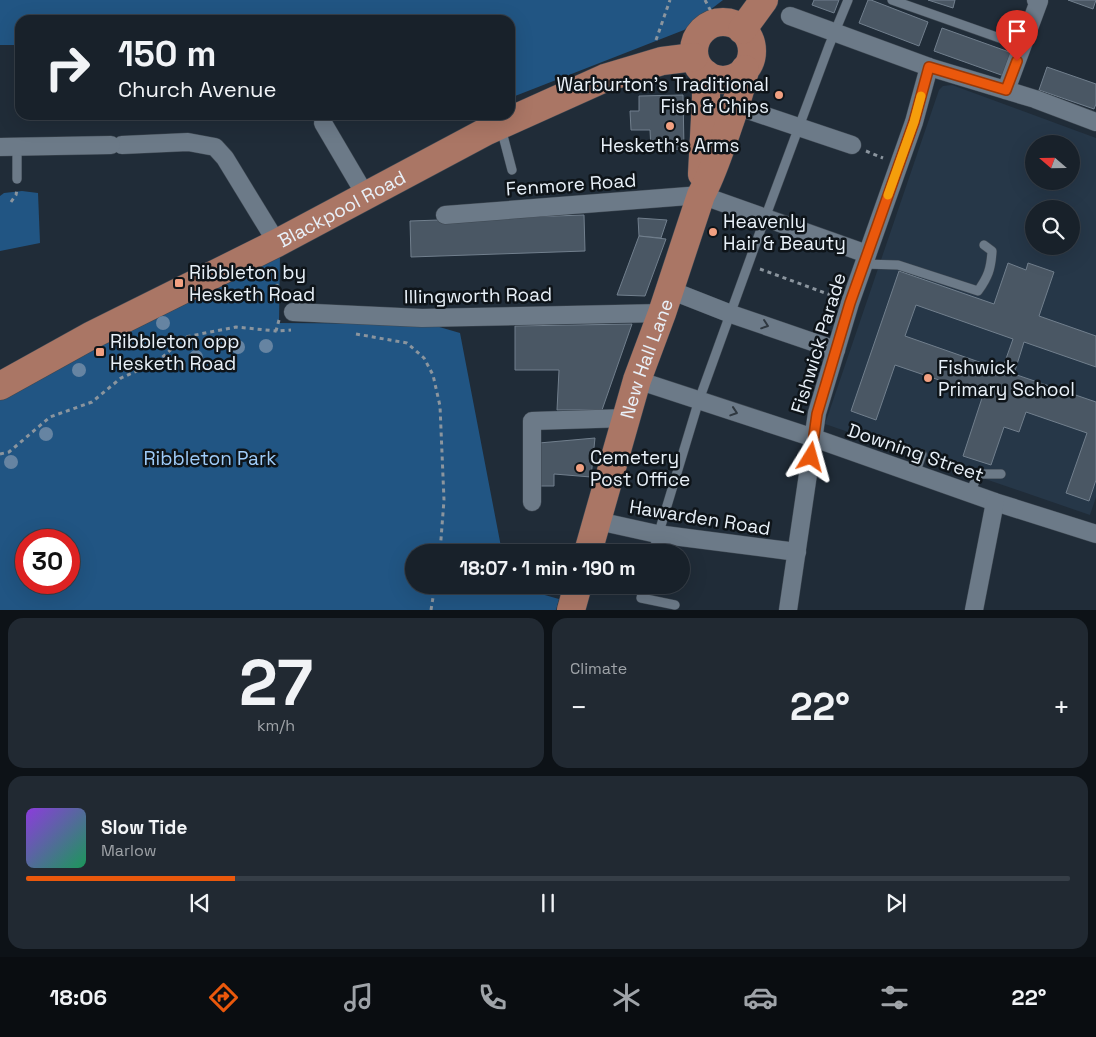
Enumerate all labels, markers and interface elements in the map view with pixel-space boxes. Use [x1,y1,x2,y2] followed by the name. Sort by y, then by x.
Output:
[996,10,1038,61] pin
[1003,17,1031,45] icon: arrive
[118,32,216,76] text: 150 m
[35,35,100,100] icon: right
[557,72,769,119] place label: Warburton's Traditional Fish & Chips
[118,75,277,103] text: Church Avenue
[773,89,785,101] marker: Warburton's Traditional Fish & Chips
[664,120,676,132] marker: Hesketh's Arms
[601,133,739,158] place label: Hesketh's Arms
[1025,135,1080,190] north arrow
[1025,135,1080,255] map controls
[274,165,410,253] street label: Blackpool Road
[505,167,637,202] street label: Fenmore Road
[1025,200,1080,255] button: search
[723,209,846,256] place label: Heavenly Hair & Beauty
[707,226,719,238] marker: Heavenly Hair & Beauty
[189,260,315,307] place label: Ribbleton by Hesketh Road
[785,270,852,417] street label: Fishwick Parade
[173,277,185,289] marker: Ribbleton by Hesketh Road
[404,282,552,309] street label: Illingworth Road
[615,296,679,422] street label: New Hall Lane
[760,320,769,330] one-way arrow
[110,329,240,376] place label: Ribbleton opp Hesketh Road
[94,346,106,358] marker: Ribbleton opp Hesketh Road
[938,355,1075,402] place label: Fishwick Primary School
[922,372,934,384] marker: Fishwick Primary School
[729,406,737,416] one-way arrow
[844,417,987,487] street label: Downing Street
[784,430,836,482] position arrow
[590,445,690,492] place label: Cemetery Post Office
[144,446,276,471] park label: Ribbleton Park
[574,462,586,474] marker: Cemetery Post Office
[628,494,772,541] street label: Hawarden Road
[15,529,80,594] speed limit sign: 30
[460,556,635,581] text: 18:07 · 1 min · 190 m
[239,641,313,724] text: 27
[570,658,627,679] text: Climate
[790,683,850,731] text: 22°
[570,689,587,725] text: −
[1053,689,1070,725] text: +
[257,715,295,736] text: km/h
[101,815,187,840] text: Slow Tide
[101,840,157,861] text: Marlow
[186,889,214,917] icon: previous
[534,889,562,917] icon: pause
[882,889,910,917] icon: next
[206,980,241,1015] icon: directions
[341,980,376,1015] icon: music
[475,980,510,1015] icon: phone
[609,980,644,1015] icon: climate
[743,980,778,1015] icon: car
[877,980,912,1015] icon: filters
[50,983,107,1011] text: 18:06
[1012,983,1046,1011] text: 22°

